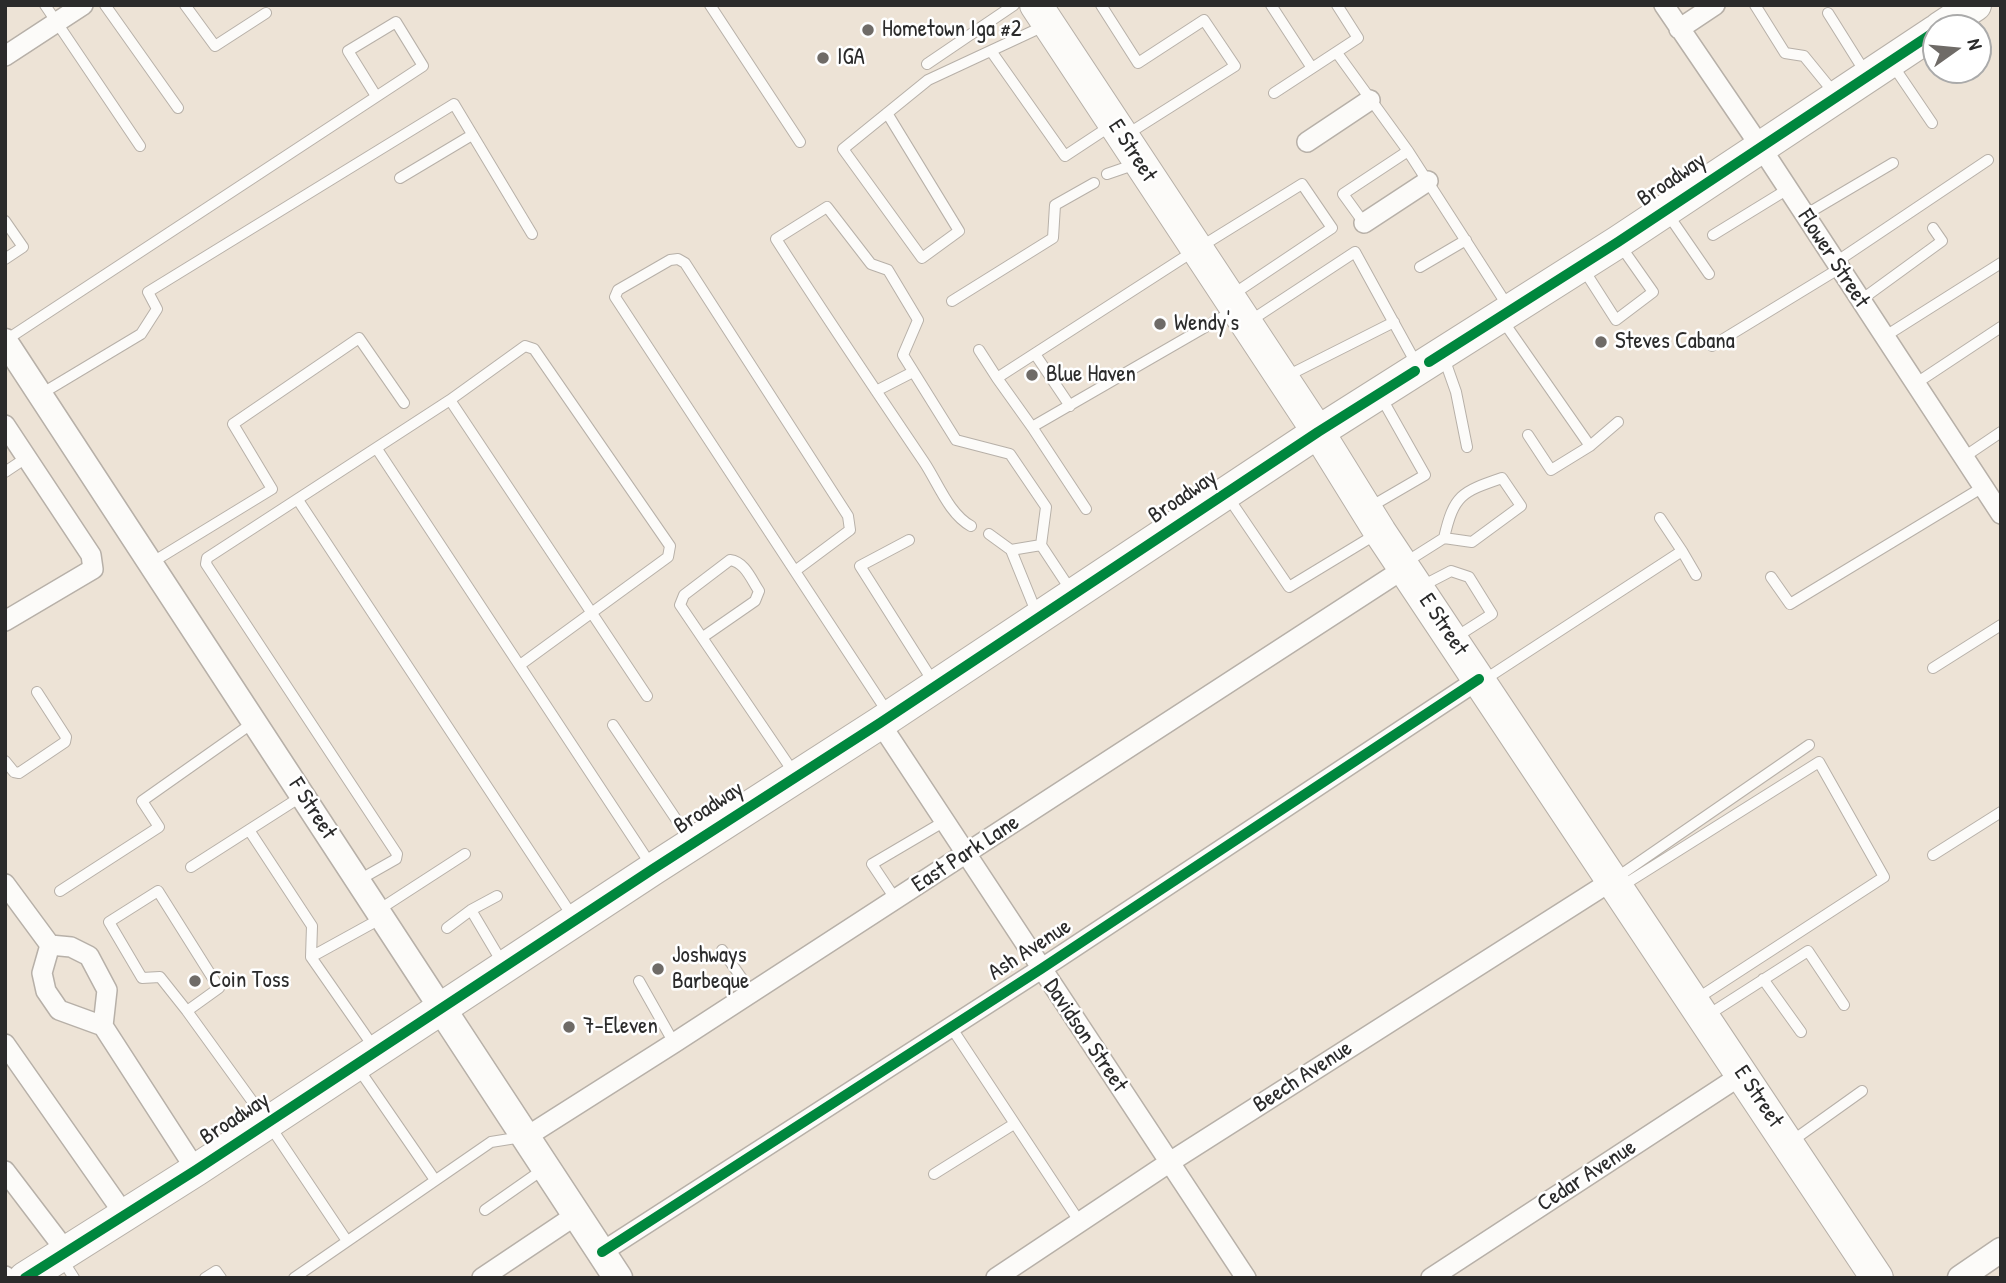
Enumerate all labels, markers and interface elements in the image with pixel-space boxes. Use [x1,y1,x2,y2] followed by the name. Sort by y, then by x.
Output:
[1922,14,1992,84] north arrow
[882,16,1022,44] place label: Hometown Iga #2
[860,22,876,38] marker: Hometown Iga #2
[1961,36,1989,52] text: N
[837,44,865,72] place label: IGA
[815,50,831,66] marker: IGA
[1102,115,1162,187] street label: E Street
[1632,147,1712,213] street label: Broadway
[1791,205,1875,313] street label: Flower Street
[1174,310,1239,338] place label: Wendy's
[1152,316,1168,332] marker: Wendy's
[1615,328,1735,356] place label: Steves Cabana
[1593,334,1609,350] marker: Steves Cabana
[1046,361,1136,389] place label: Blue Haven
[1024,367,1040,383] marker: Blue Haven
[1143,464,1223,530] street label: Broadway
[1412,589,1474,661] street label: E Street
[282,773,342,845] street label: F Street
[669,775,749,841] street label: Broadway
[907,809,1025,899] street label: East Park Lane
[983,913,1077,987] street label: Ash Avenue
[672,942,749,996] place label: Joshways Barbeque
[650,961,666,977] marker: Joshways Barbeque
[209,967,289,995] place label: Coin Toss
[187,973,203,989] marker: Coin Toss
[1037,974,1133,1098] street label: Davidson Street
[583,1013,658,1041] place label: 7-Eleven
[561,1019,577,1035] marker: 7-Eleven
[1248,1035,1358,1119] street label: Beech Avenue
[1727,1061,1789,1133] street label: E Street
[195,1086,275,1152] street label: Broadway
[1532,1134,1642,1218] street label: Cedar Avenue

